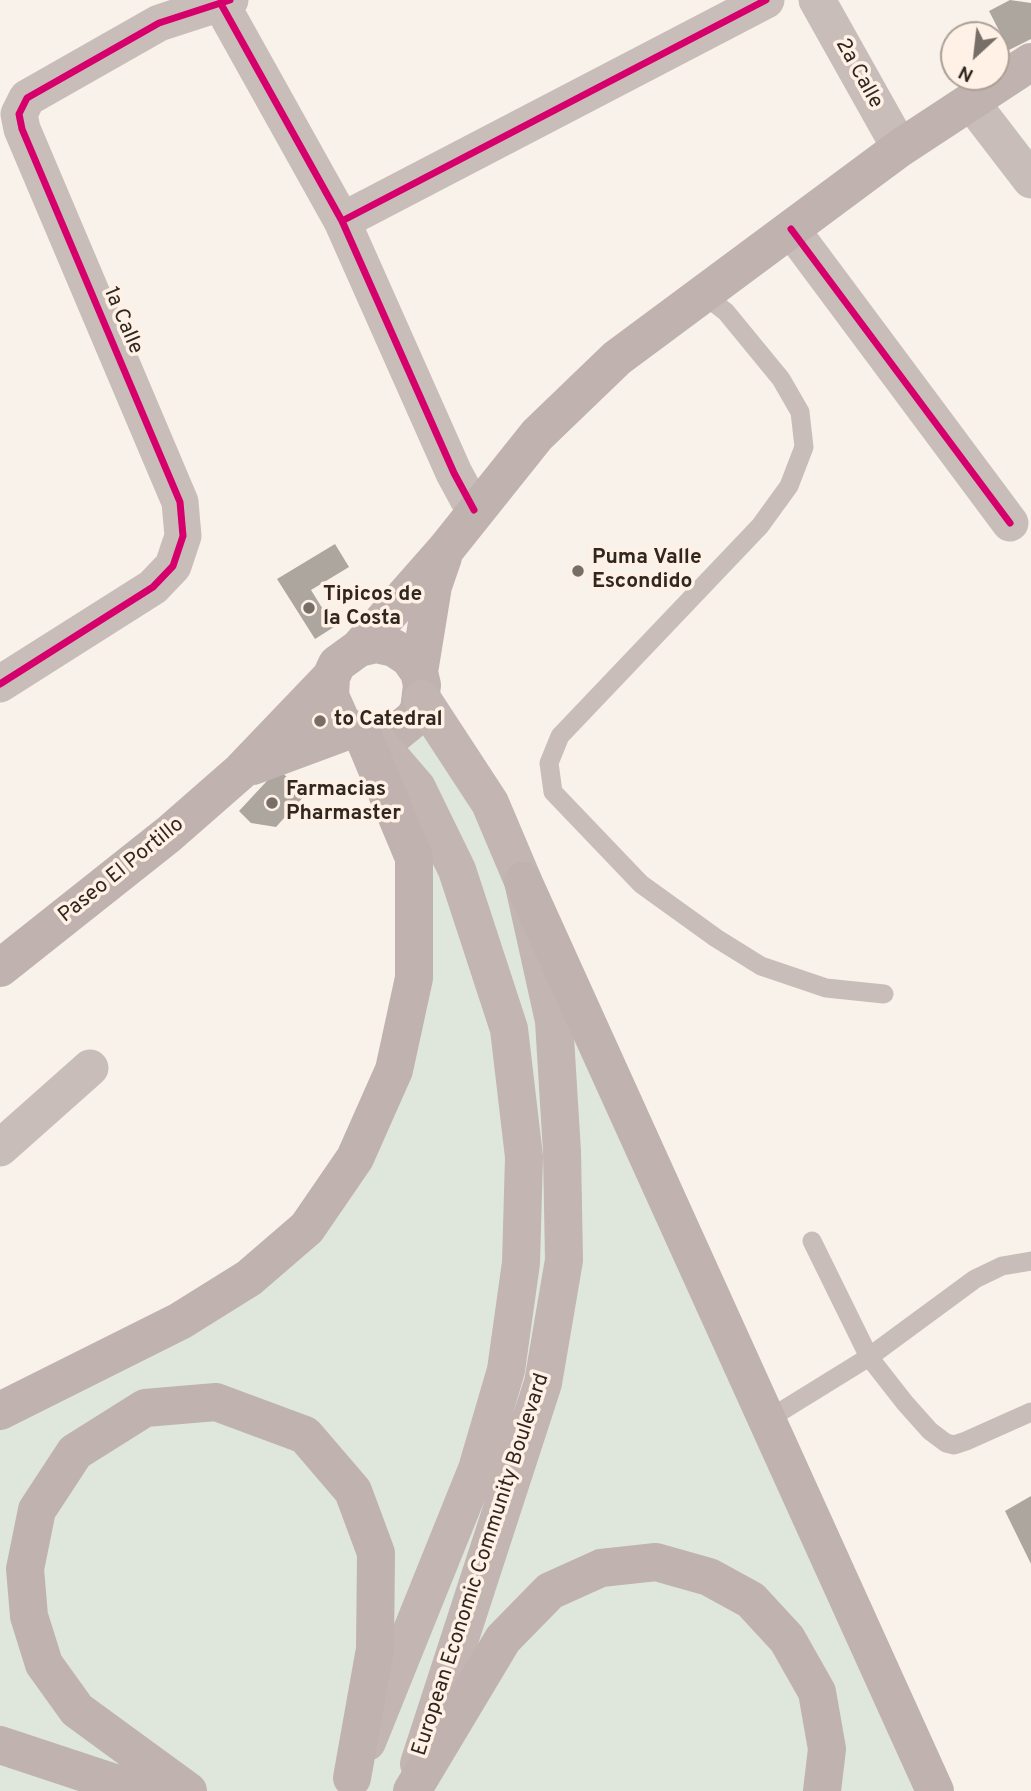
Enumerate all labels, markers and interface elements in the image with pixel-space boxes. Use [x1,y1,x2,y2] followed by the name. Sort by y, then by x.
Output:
[940,21,1010,91] north arrow
[829,35,887,113] street label: 2a Calle
[955,59,978,87] text: N
[97,284,147,358] street label: 1a Calle
[592,546,702,596] place label: Puma Valle Escondido
[570,563,586,579] marker: Puma Valle Escondido
[323,583,422,633] place label: Tipicos de la Costa
[301,600,317,616] marker: Tipicos de la Costa
[334,708,443,734] place label: to Catedral
[312,713,328,729] marker: to Catedral
[286,778,401,828] place label: Farmacias Pharmaster
[264,795,280,811] marker: Farmacias Pharmaster
[54,813,190,929] street label: Paseo El Portillo
[408,1371,556,1759] street label: European Economic Community Boulevard

